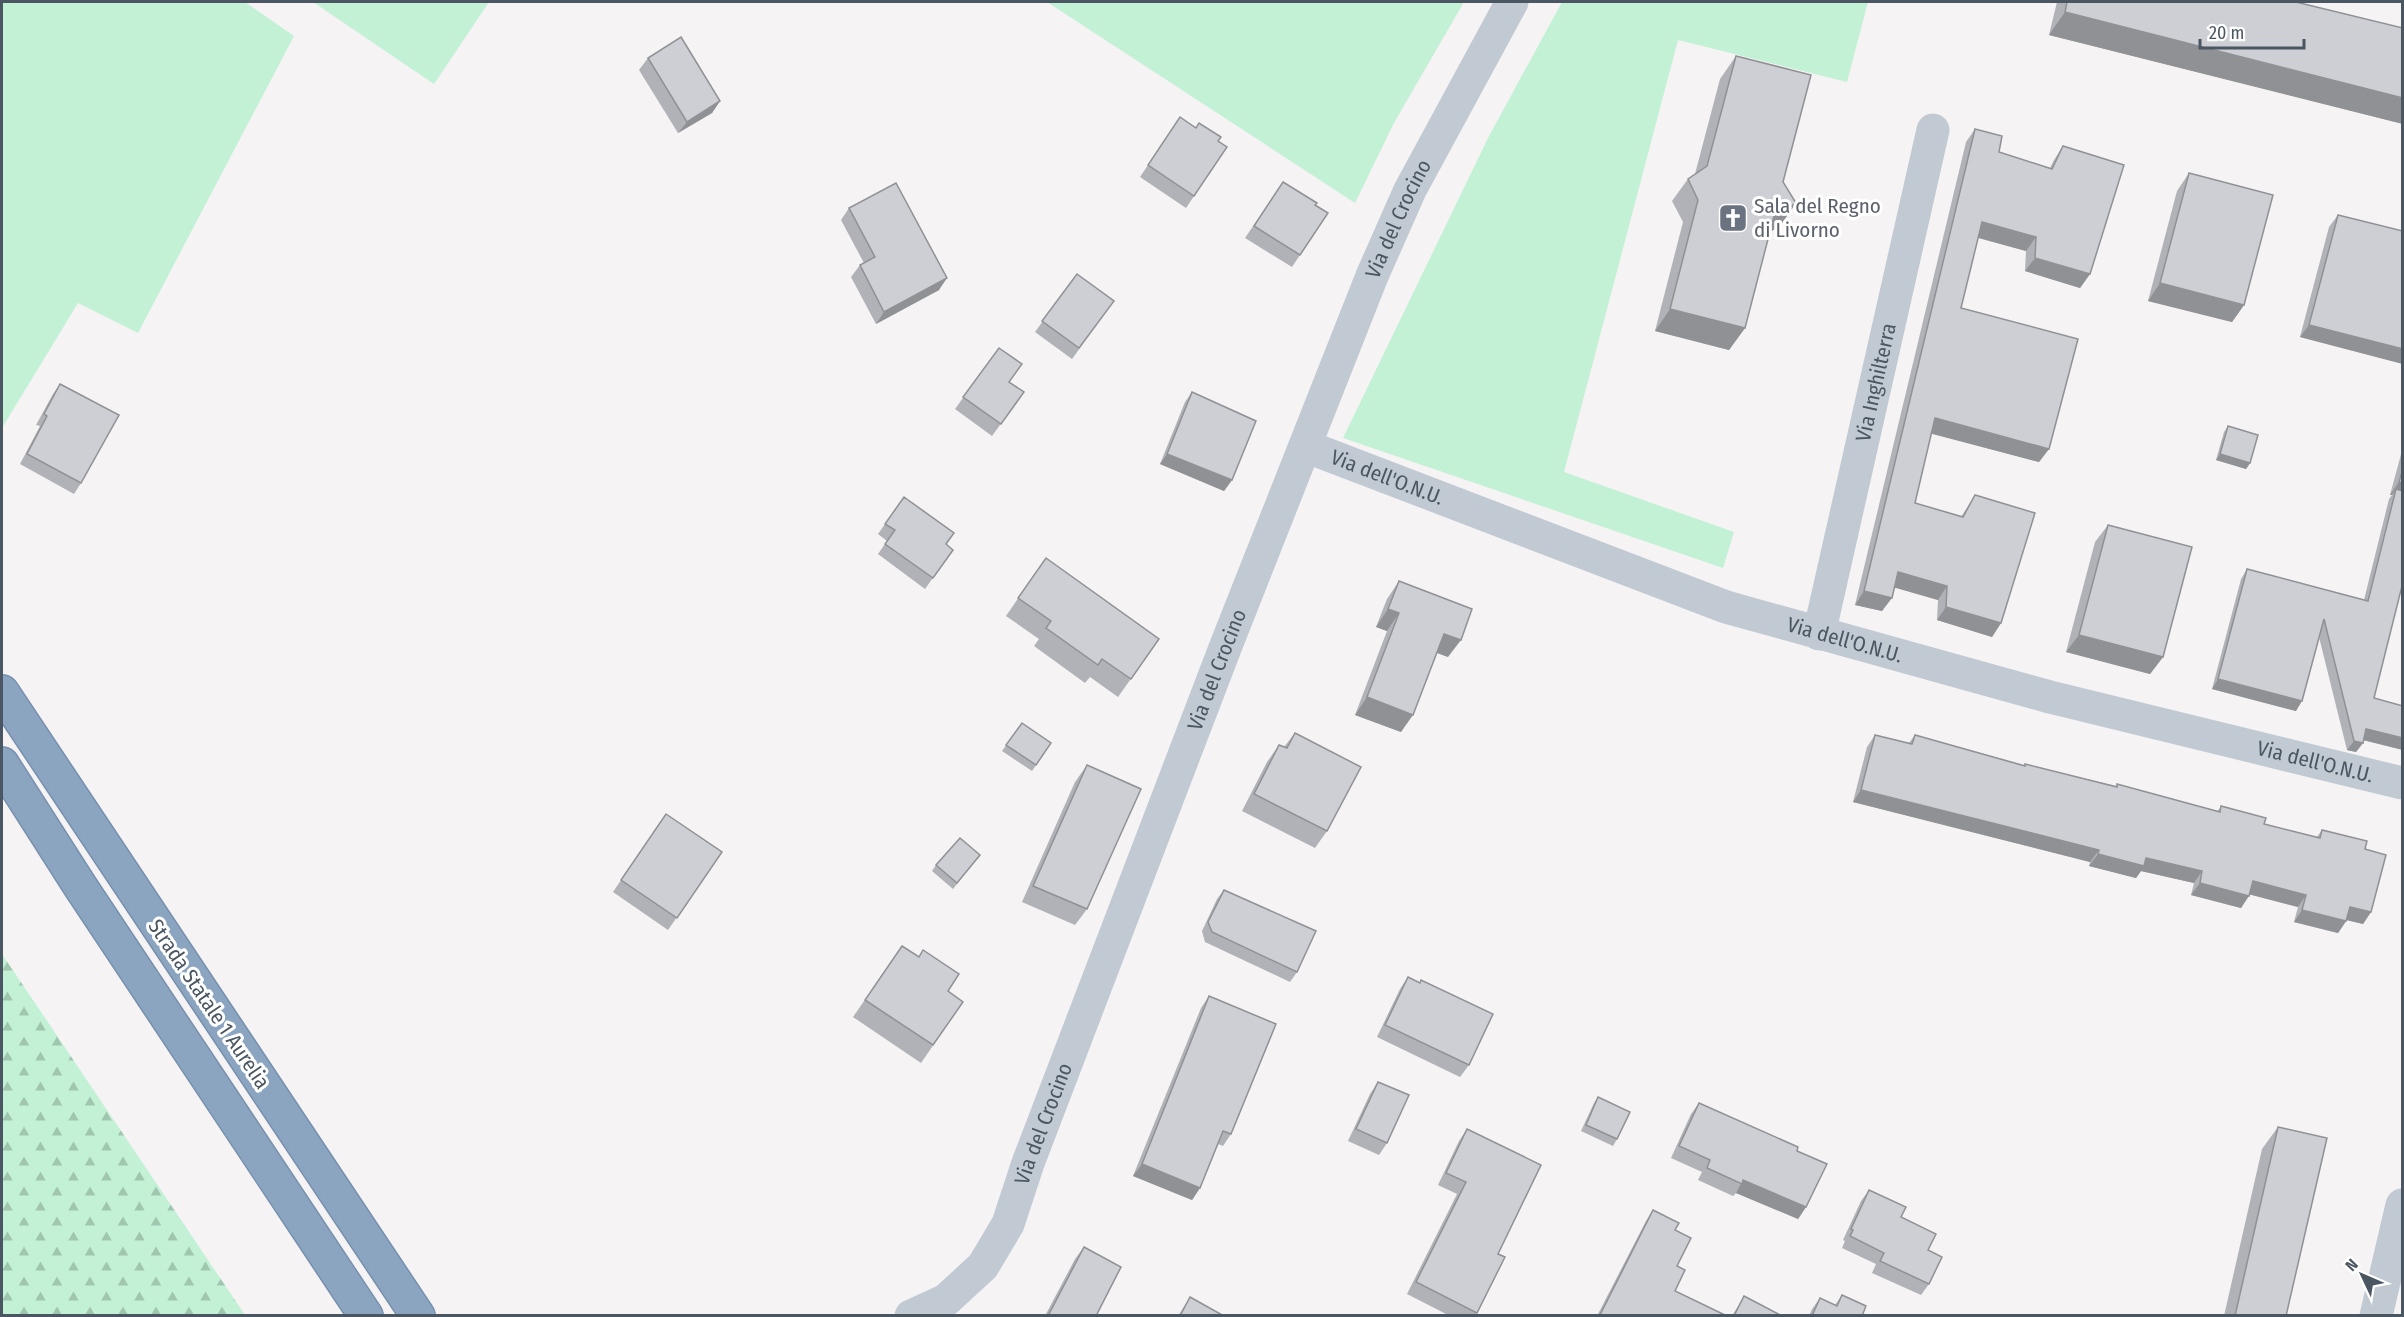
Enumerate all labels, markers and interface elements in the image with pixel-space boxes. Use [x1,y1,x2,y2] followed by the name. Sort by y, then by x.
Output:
[2200,12,2304,50] scale bar
[2209,22,2244,44] text: 20 m
[1360,155,1437,282] street label: Via del Crocino
[1754,193,1881,243] place label: Sala del Regno di Livorno
[1717,202,1749,234] church icon: Sala del Regno di Livorno
[1850,321,1902,444] street label: Via Inghilterra
[1327,444,1447,511] street label: Via dell'O.N.U.
[1182,605,1252,734] street label: Via del Crocino
[1784,612,1905,668] street label: Via dell'O.N.U.
[2254,735,2376,789] street label: Via dell'O.N.U.
[143,914,275,1094] street label: Strada Statale 1 Aurelia
[1009,1059,1078,1188] street label: Via del Crocino
[2332,1245,2392,1305] north arrow
[2341,1255,2362,1275] text: N

